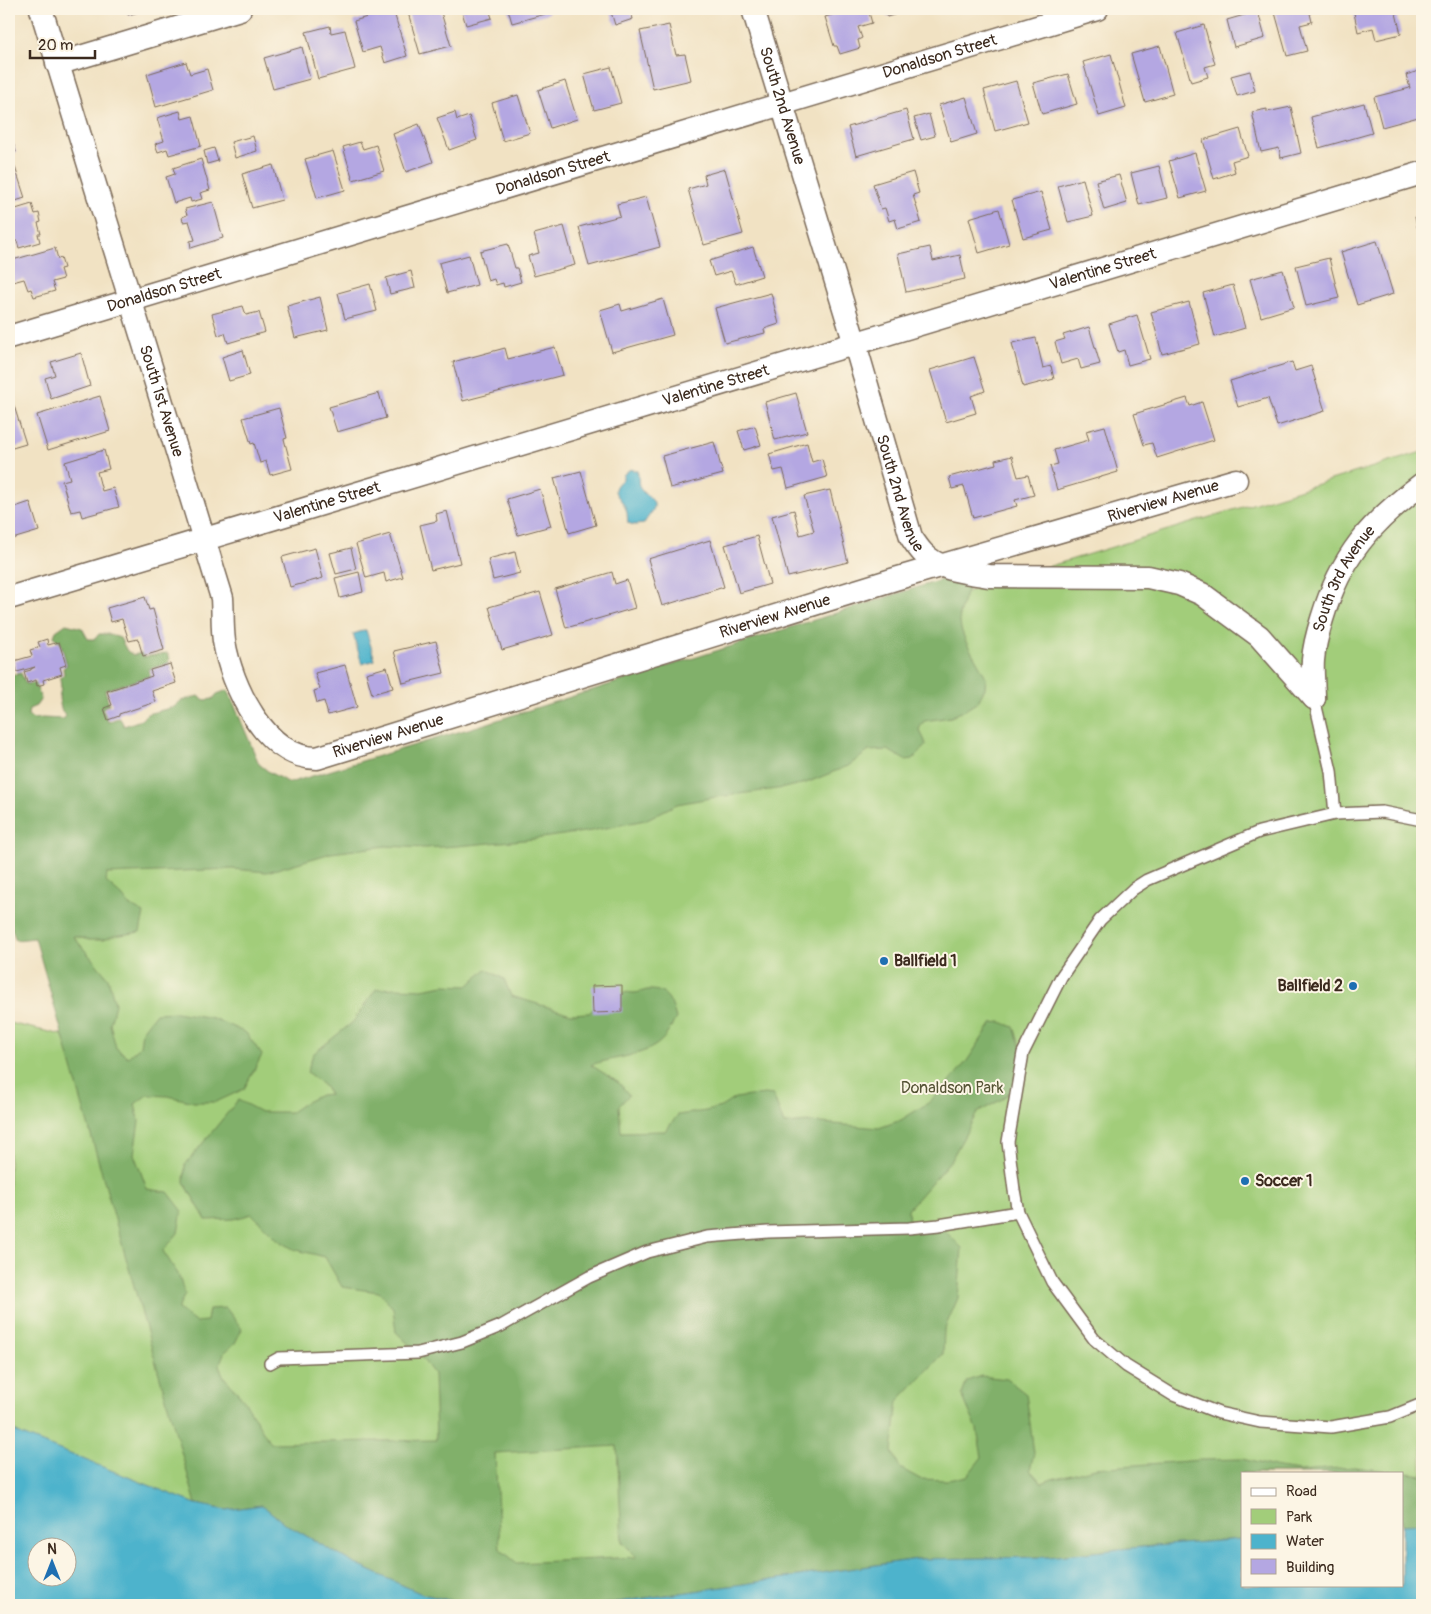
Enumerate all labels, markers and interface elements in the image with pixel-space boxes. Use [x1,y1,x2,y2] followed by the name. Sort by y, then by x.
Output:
[30,28,95,60] scale bar
[880,30,1000,83] street label: Donaldson Street
[38,36,73,55] text: 20 m
[755,44,810,167] street label: South 2nd Avenue
[493,146,613,200] street label: Donaldson Street
[1047,243,1159,295] street label: Valentine Street
[105,263,224,317] street label: Donaldson Street
[135,343,188,459] street label: South 1st Avenue
[660,360,772,411] street label: Valentine Street
[872,432,928,556] street label: South 2nd Avenue
[1105,475,1221,527] street label: Riverview Avenue
[271,477,383,528] street label: Valentine Street
[1309,521,1380,634] street label: South 3rd Avenue
[717,590,833,643] street label: Riverview Avenue
[330,709,446,763] street label: Riverview Avenue
[894,951,957,971] place label: Ballfield 1
[878,955,890,967] marker: Ballfield 1
[1278,976,1343,996] place label: Ballfield 2
[1347,980,1359,992] marker: Ballfield 2
[901,1078,1004,1098] park label: Donaldson Park
[1255,1171,1313,1191] place label: Soccer 1
[1239,1175,1251,1187] marker: Soccer 1
[1241,1472,1404,1586] legend
[1286,1482,1317,1501] text: Road
[1286,1508,1313,1527] text: Park
[1286,1532,1325,1551] text: Water
[28,1536,78,1586] north arrow
[47,1541,57,1558] text: N
[1286,1558,1334,1577] text: Building

